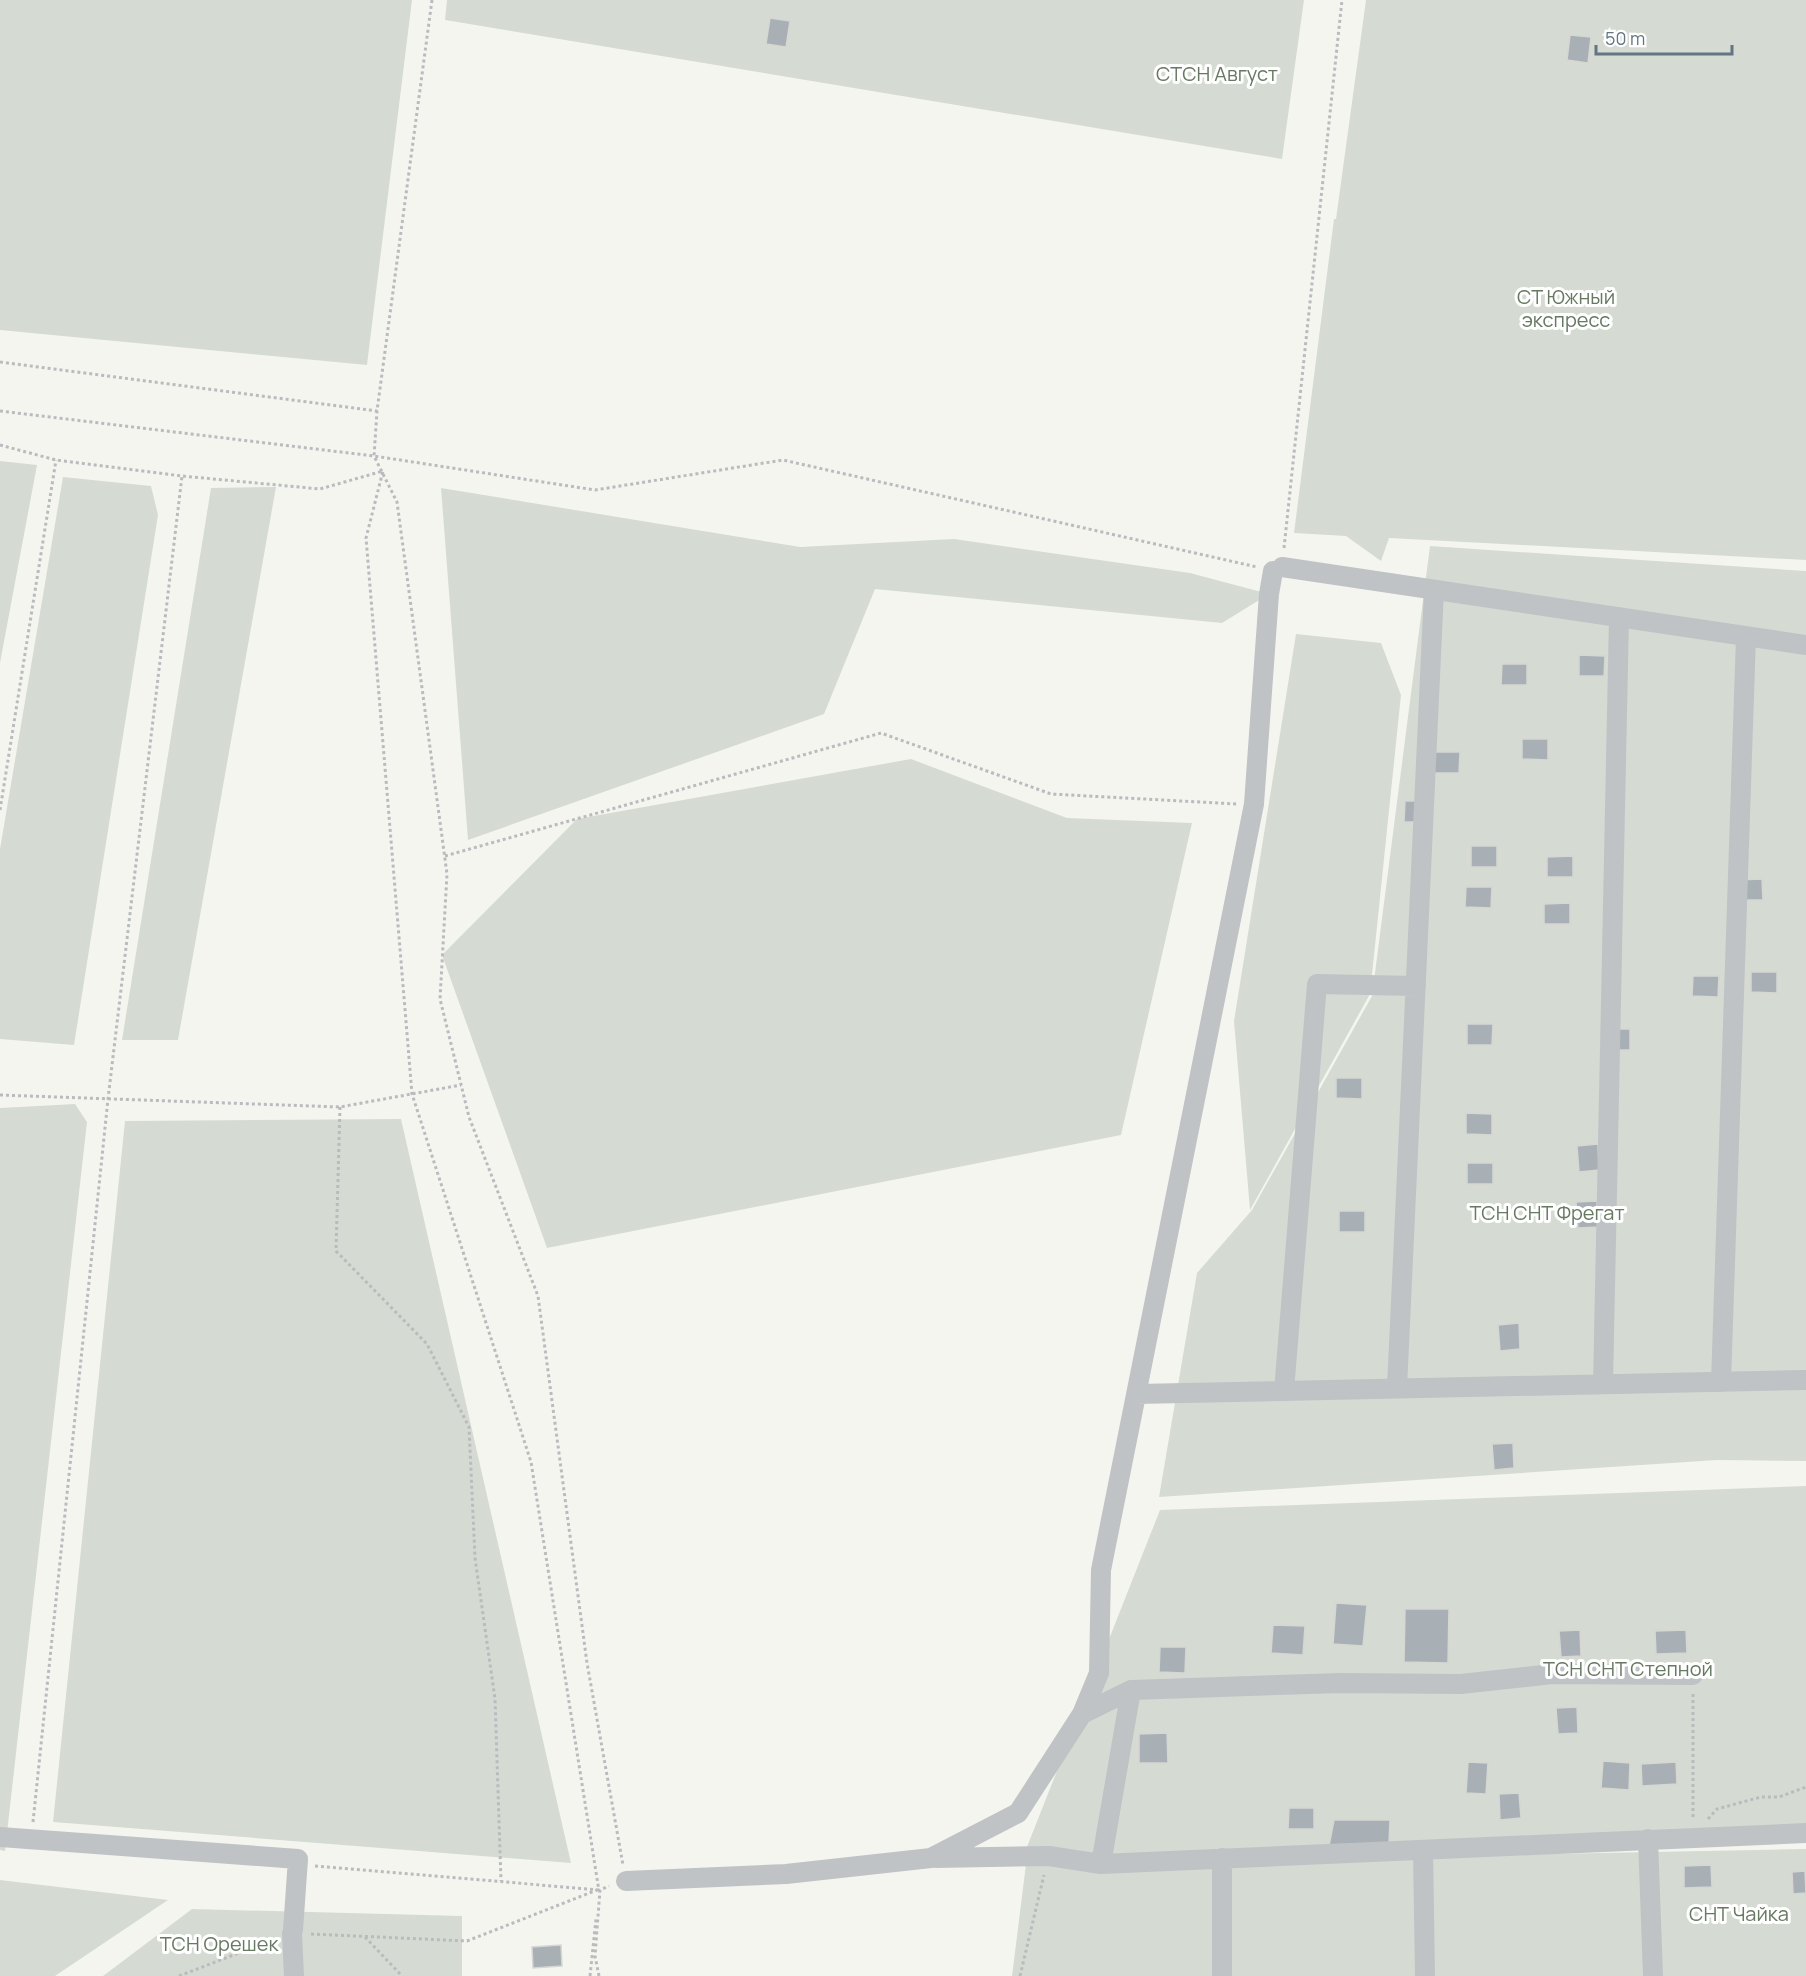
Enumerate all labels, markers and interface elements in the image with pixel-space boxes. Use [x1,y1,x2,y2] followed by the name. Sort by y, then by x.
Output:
[1596,18,1732,56] scale bar
[1605,26,1645,50] text: 50 m
[1156,60,1278,87] park label: СТСН Август
[1517,283,1615,333] park label: СТ Южный экспресс
[1469,1199,1625,1226] park label: ТСН СНТ Фрегат
[1543,1655,1713,1682] park label: ТСН СНТ Степной
[1689,1900,1789,1927] park label: СНТ Чайка
[160,1930,279,1957] park label: ТСН Орешек

